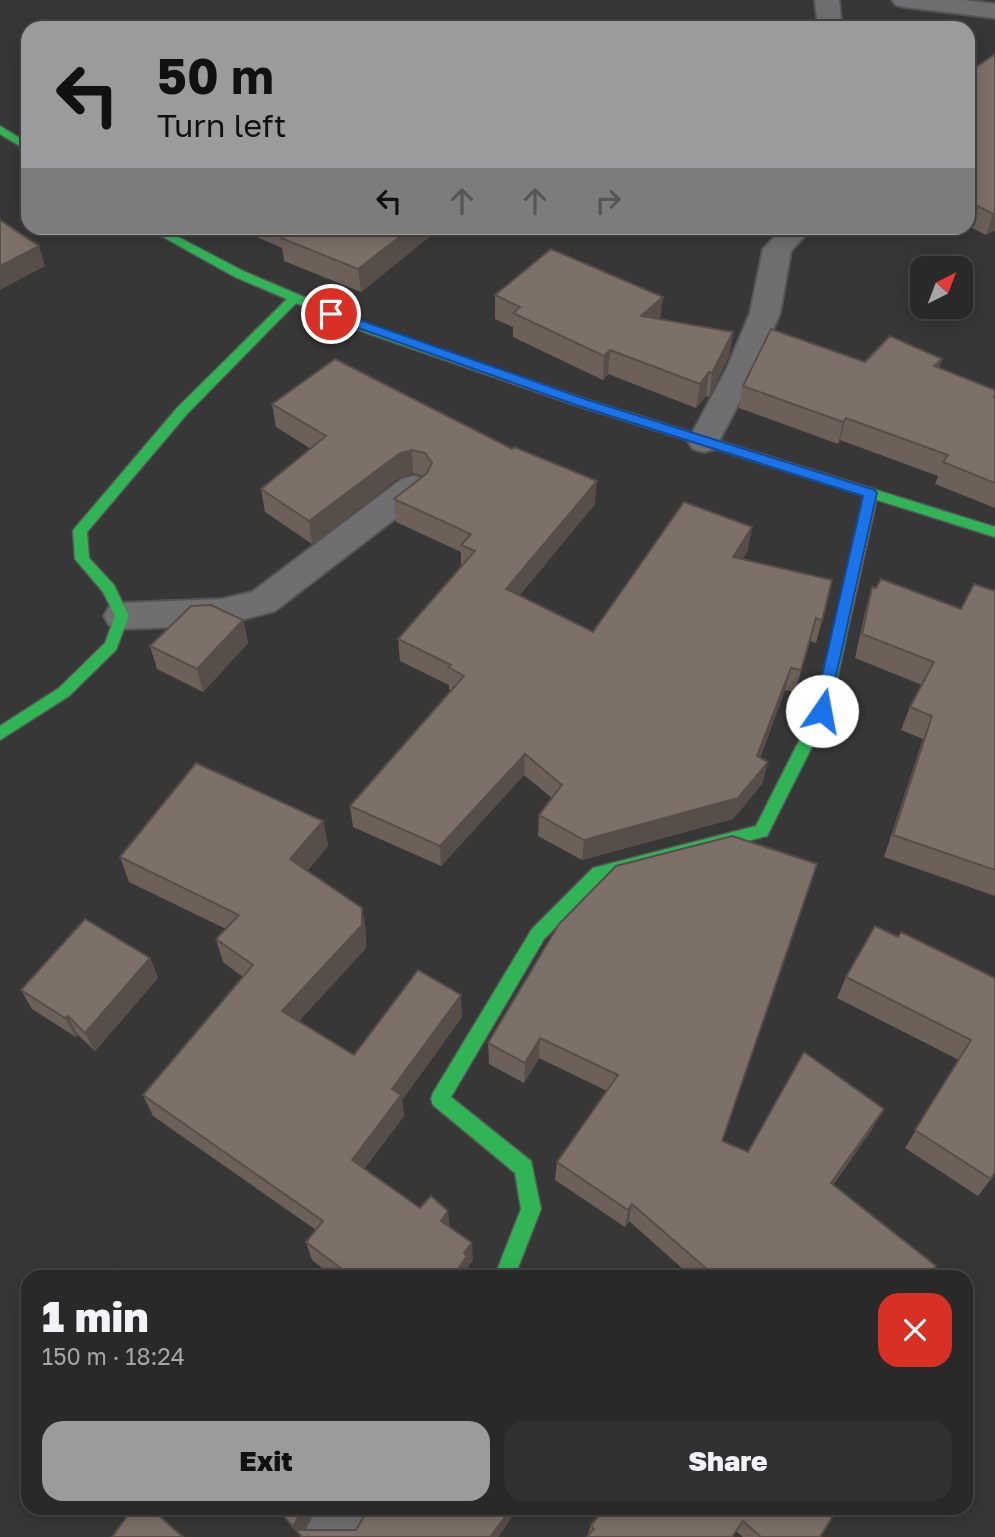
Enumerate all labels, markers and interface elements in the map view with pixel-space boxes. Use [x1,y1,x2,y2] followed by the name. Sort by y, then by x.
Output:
[157,46,274,105] text: 50 m
[42,49,133,140] icon: left
[157,106,286,144] text: Turn left
[370,182,408,220] icon: left
[443,182,481,220] icon: ahead
[516,182,554,220] icon: ahead
[589,182,627,220] icon: right
[910,256,973,318] north arrow
[910,256,973,319] map controls
[301,284,361,344] pin
[312,295,350,333] icon: arrive
[785,674,859,748] position arrow
[42,1291,149,1341] text: 1 min
[878,1293,952,1367] button: close
[42,1342,185,1370] text: 150 m · 18:24
[42,1421,490,1501] button: Exit
[504,1421,952,1501] button: Share

